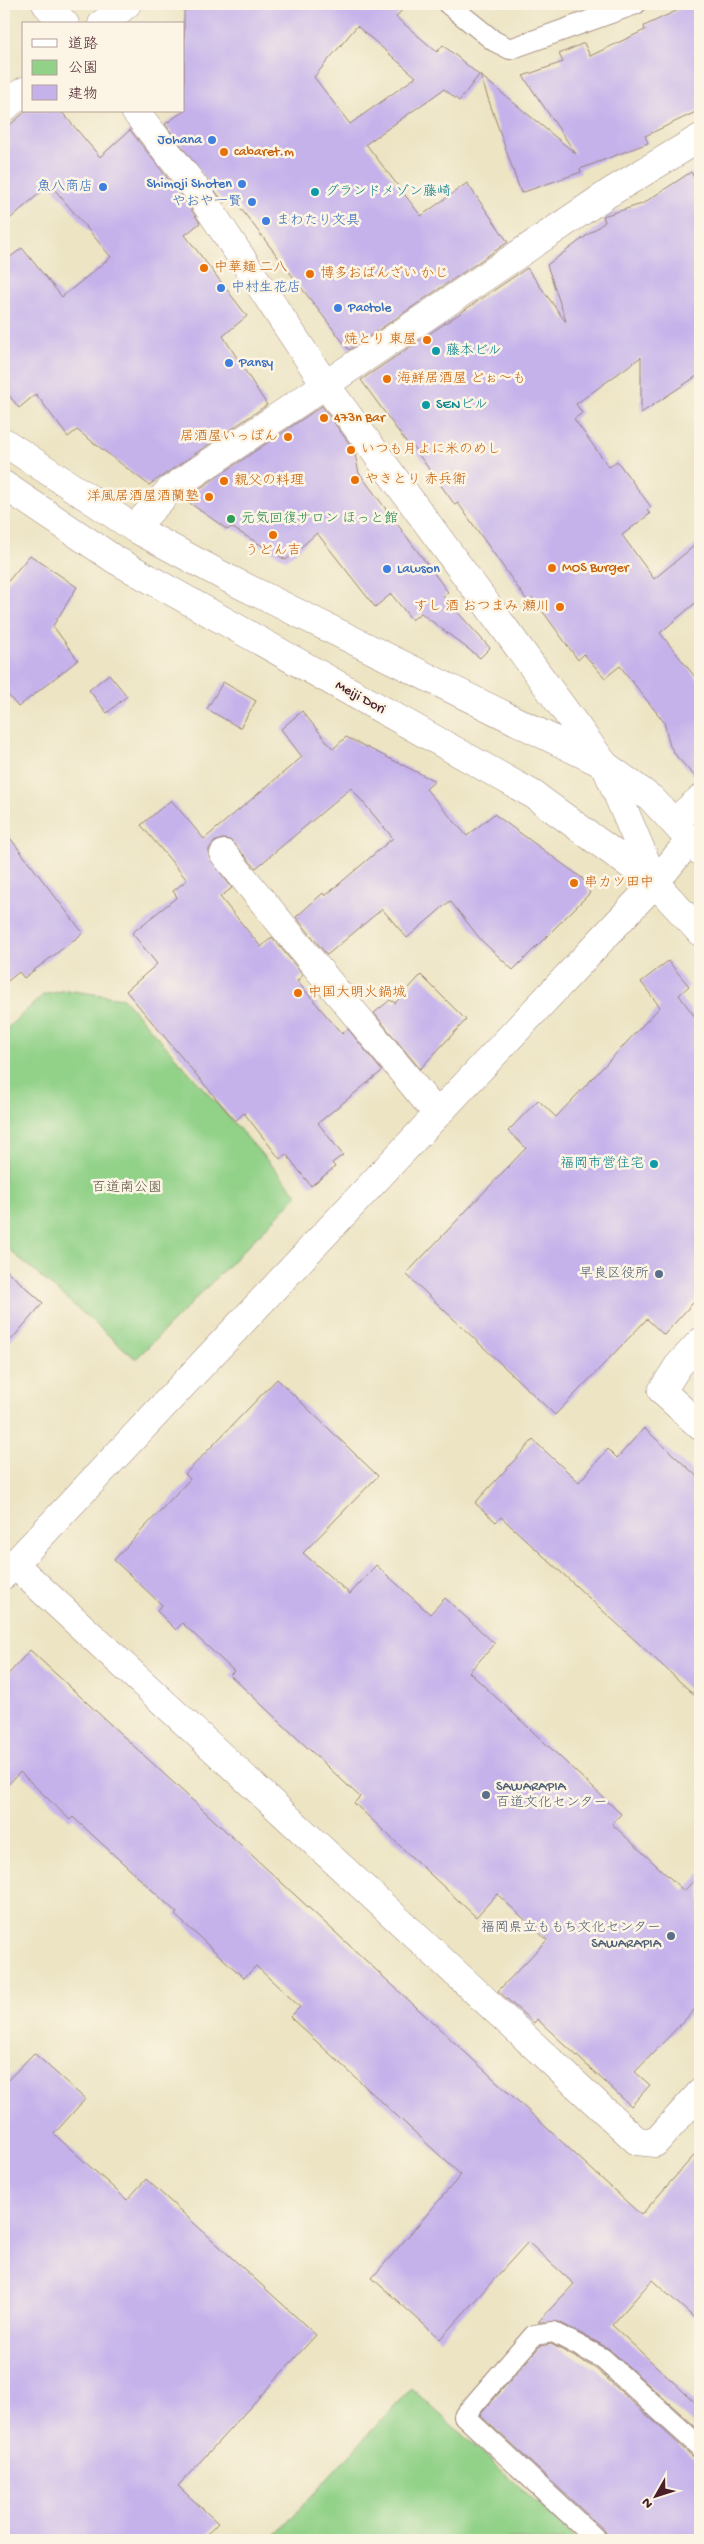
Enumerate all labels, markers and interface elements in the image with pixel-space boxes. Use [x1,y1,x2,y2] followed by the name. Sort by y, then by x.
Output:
[22,22,185,112] legend
[68,36,98,54] text: 道路
[68,60,98,78] text: 公園
[68,86,98,104] text: 建物
[158,132,203,149] place label: Johana
[206,134,218,146] marker: Johana
[234,144,294,161] place label: cabaret.m
[218,146,230,158] marker: cabaret.m
[146,176,232,193] place label: Shimoji Shoten
[236,178,248,190] marker: Shimoji Shoten
[37,179,93,196] place label: 魚八商店
[97,181,109,193] marker: 魚八商店
[325,184,451,201] place label: グランドメゾン藤崎
[309,186,321,198] marker: グランドメゾン藤崎
[172,194,242,211] place label: やおや一賢
[246,196,258,208] marker: やおや一賢
[276,213,360,230] place label: まわたり文具
[260,215,272,227] marker: まわたり文具
[214,260,287,277] place label: 中華麺 二八
[198,262,210,274] marker: 中華麺 二八
[320,266,448,283] place label: 博多おばんざい かじ
[304,268,316,280] marker: 博多おばんざい かじ
[231,280,301,297] place label: 中村生花店
[215,282,227,294] marker: 中村生花店
[347,300,392,317] place label: Pactole
[332,302,344,314] marker: Pactole
[344,332,417,349] place label: 焼とり 東屋
[421,334,433,346] marker: 焼とり 東屋
[446,343,502,360] place label: 藤本ビル
[430,345,442,357] marker: 藤本ビル
[238,355,273,372] place label: Pansy
[223,357,235,369] marker: Pansy
[397,371,526,388] place label: 海鮮居酒屋 どぉ〜も
[381,373,393,385] marker: 海鮮居酒屋 どぉ〜も
[436,397,488,414] place label: SENビル
[420,399,432,411] marker: SENビル
[334,410,386,427] place label: 473n Bar
[318,412,330,424] marker: 473n Bar
[180,429,278,446] place label: 居酒屋いっぽん
[282,431,294,443] marker: 居酒屋いっぽん
[361,442,501,459] place label: いつも月よに米のめし
[345,444,357,456] marker: いつも月よに米のめし
[365,472,466,489] place label: やきとり 赤兵衛
[234,473,304,490] place label: 親父の料理
[349,474,361,486] marker: やきとり 赤兵衛
[218,475,230,487] marker: 親父の料理
[87,489,199,506] place label: 洋風居酒屋酒蘭塾
[203,491,215,503] marker: 洋風居酒屋酒蘭塾
[241,511,398,528] place label: 元気回復サロン ほっと館
[225,513,237,525] marker: 元気回復サロン ほっと館
[267,529,279,541] marker: うどん吉
[245,543,301,560] place label: うどん吉
[562,560,630,577] place label: MOS Burger
[397,561,440,578] place label: Lawson
[546,562,558,574] marker: MOS Burger
[381,563,393,575] marker: Lawson
[414,599,550,616] place label: すし 酒 おつまみ 瀬川
[554,601,566,613] marker: すし 酒 おつまみ 瀬川
[332,677,388,719] street label: Meiji Dori
[584,875,654,892] place label: 串カツ田中
[568,877,580,889] marker: 串カツ田中
[308,985,406,1002] place label: 中国大明火鍋城
[292,987,304,999] marker: 中国大明火鍋城
[560,1156,644,1173] place label: 福岡市営住宅
[648,1158,660,1170] marker: 福岡市営住宅
[92,1180,162,1197] park label: 百道南公園
[579,1266,649,1283] place label: 早良区役所
[653,1268,665,1280] marker: 早良区役所
[496,1779,607,1812] place label: SAWARAPIA 百道文化センター
[480,1789,492,1801] marker: SAWARAPIA 百道文化センター
[481,1920,662,1953] place label: 福岡県立ももち文化センター SAWARAPIA
[665,1930,677,1942] marker: 福岡県立ももち文化センター SAWARAPIA
[632,2472,682,2522] north arrow
[638,2494,657,2512] text: N

